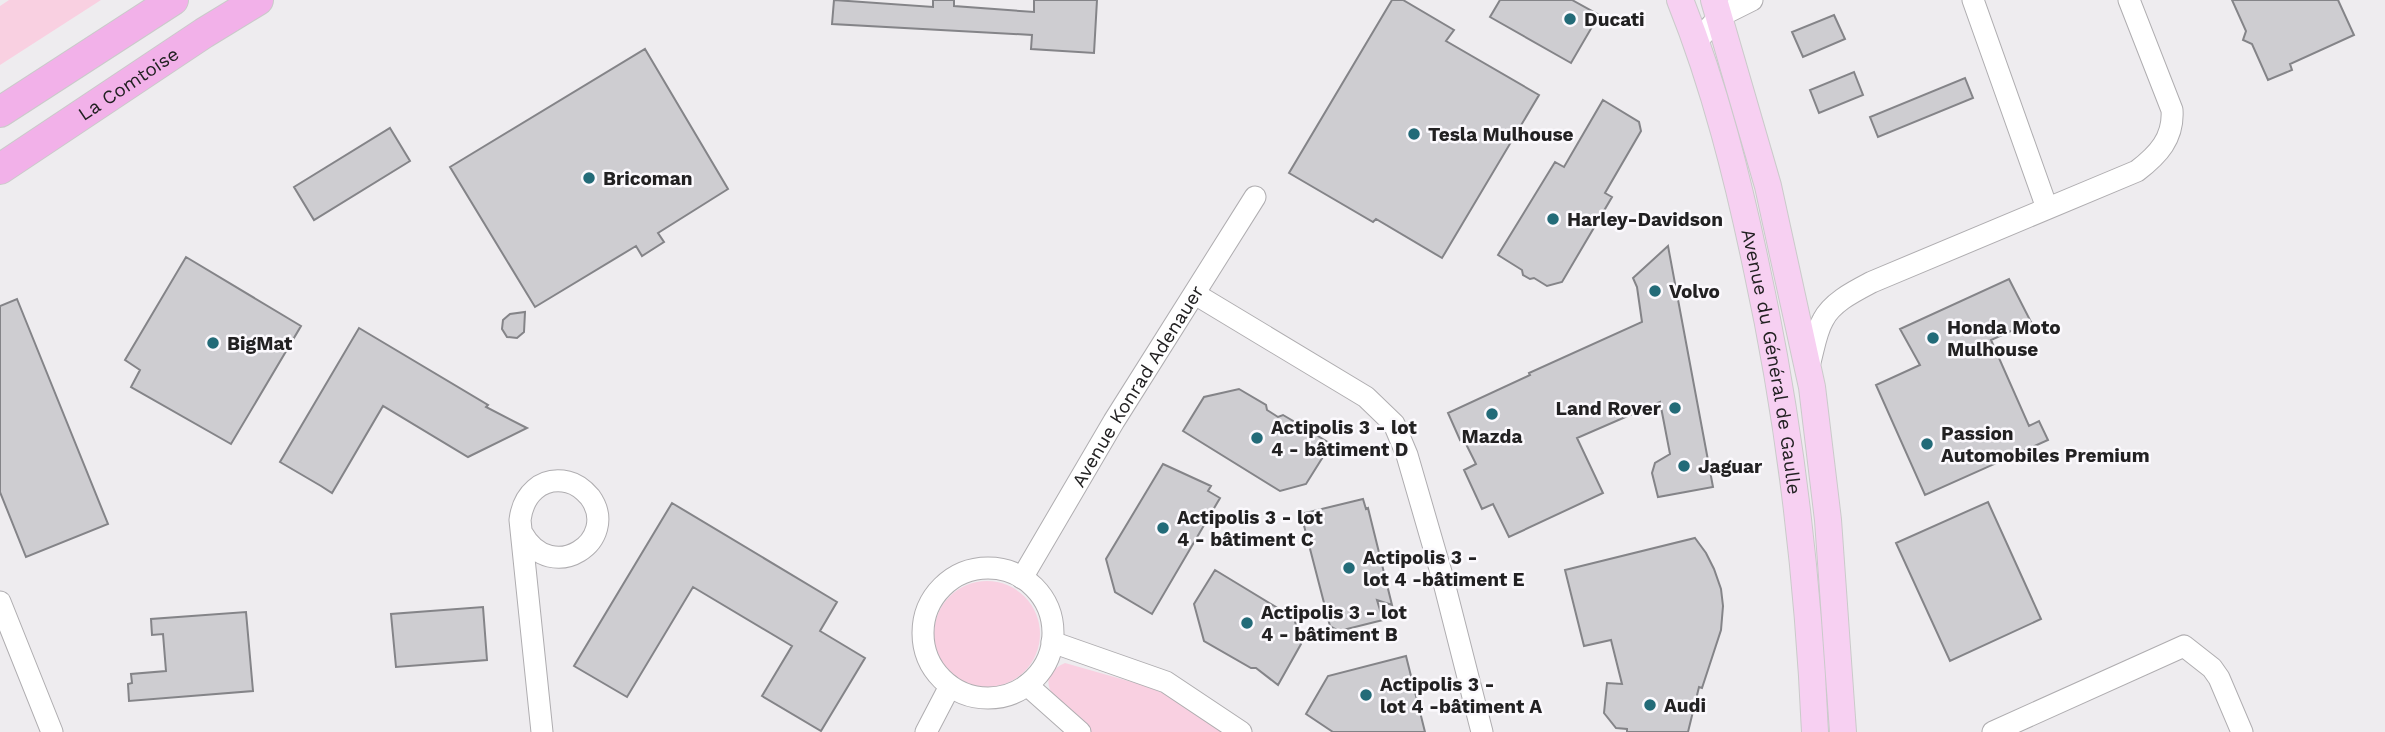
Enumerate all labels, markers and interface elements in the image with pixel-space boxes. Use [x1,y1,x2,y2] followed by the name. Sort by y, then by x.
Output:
[1584,8,1645,31] place label: Ducati
[1562,11,1578,27] marker: Ducati
[74,42,183,126] street label: La Comtoise
[1428,123,1574,146] place label: Tesla Mulhouse
[1406,126,1422,142] marker: Tesla Mulhouse
[603,167,693,190] place label: Bricoman
[581,170,597,186] marker: Bricoman
[1567,208,1723,231] place label: Harley-Davidson
[1545,211,1561,227] marker: Harley-Davidson
[1736,227,1806,496] street label: Avenue du Général de Gaulle
[1669,280,1720,303] place label: Volvo
[1067,281,1209,491] street label: Avenue Konrad Adenauer
[1647,283,1663,299] marker: Volvo
[1947,316,2061,361] place label: Honda Moto Mulhouse
[1925,330,1941,346] marker: Honda Moto Mulhouse
[227,332,293,355] place label: BigMat
[205,335,221,351] marker: BigMat
[1556,397,1662,420] place label: Land Rover
[1667,400,1683,416] marker: Land Rover
[1484,406,1500,422] marker: Mazda
[1271,416,1417,461] place label: Actipolis 3 - lot 4 - bâtiment D
[1941,422,2150,467] place label: Passion Automobiles Premium
[1462,425,1522,448] place label: Mazda
[1249,430,1265,446] marker: Actipolis 3 - lot 4 - bâtiment D
[1919,436,1935,452] marker: Passion Automobiles Premium
[1698,455,1763,478] place label: Jaguar
[1676,458,1692,474] marker: Jaguar
[1177,506,1323,551] place label: Actipolis 3 - lot 4 - bâtiment C
[1155,520,1171,536] marker: Actipolis 3 - lot 4 - bâtiment C
[1363,546,1525,591] place label: Actipolis 3 - lot 4 -bâtiment E
[1341,560,1357,576] marker: Actipolis 3 - lot 4 -bâtiment E
[1261,601,1407,646] place label: Actipolis 3 - lot 4 - bâtiment B
[1239,615,1255,631] marker: Actipolis 3 - lot 4 - bâtiment B
[1380,673,1542,718] place label: Actipolis 3 - lot 4 -bâtiment A
[1358,687,1374,703] marker: Actipolis 3 - lot 4 -bâtiment A
[1664,694,1706,717] place label: Audi
[1642,697,1658,713] marker: Audi

